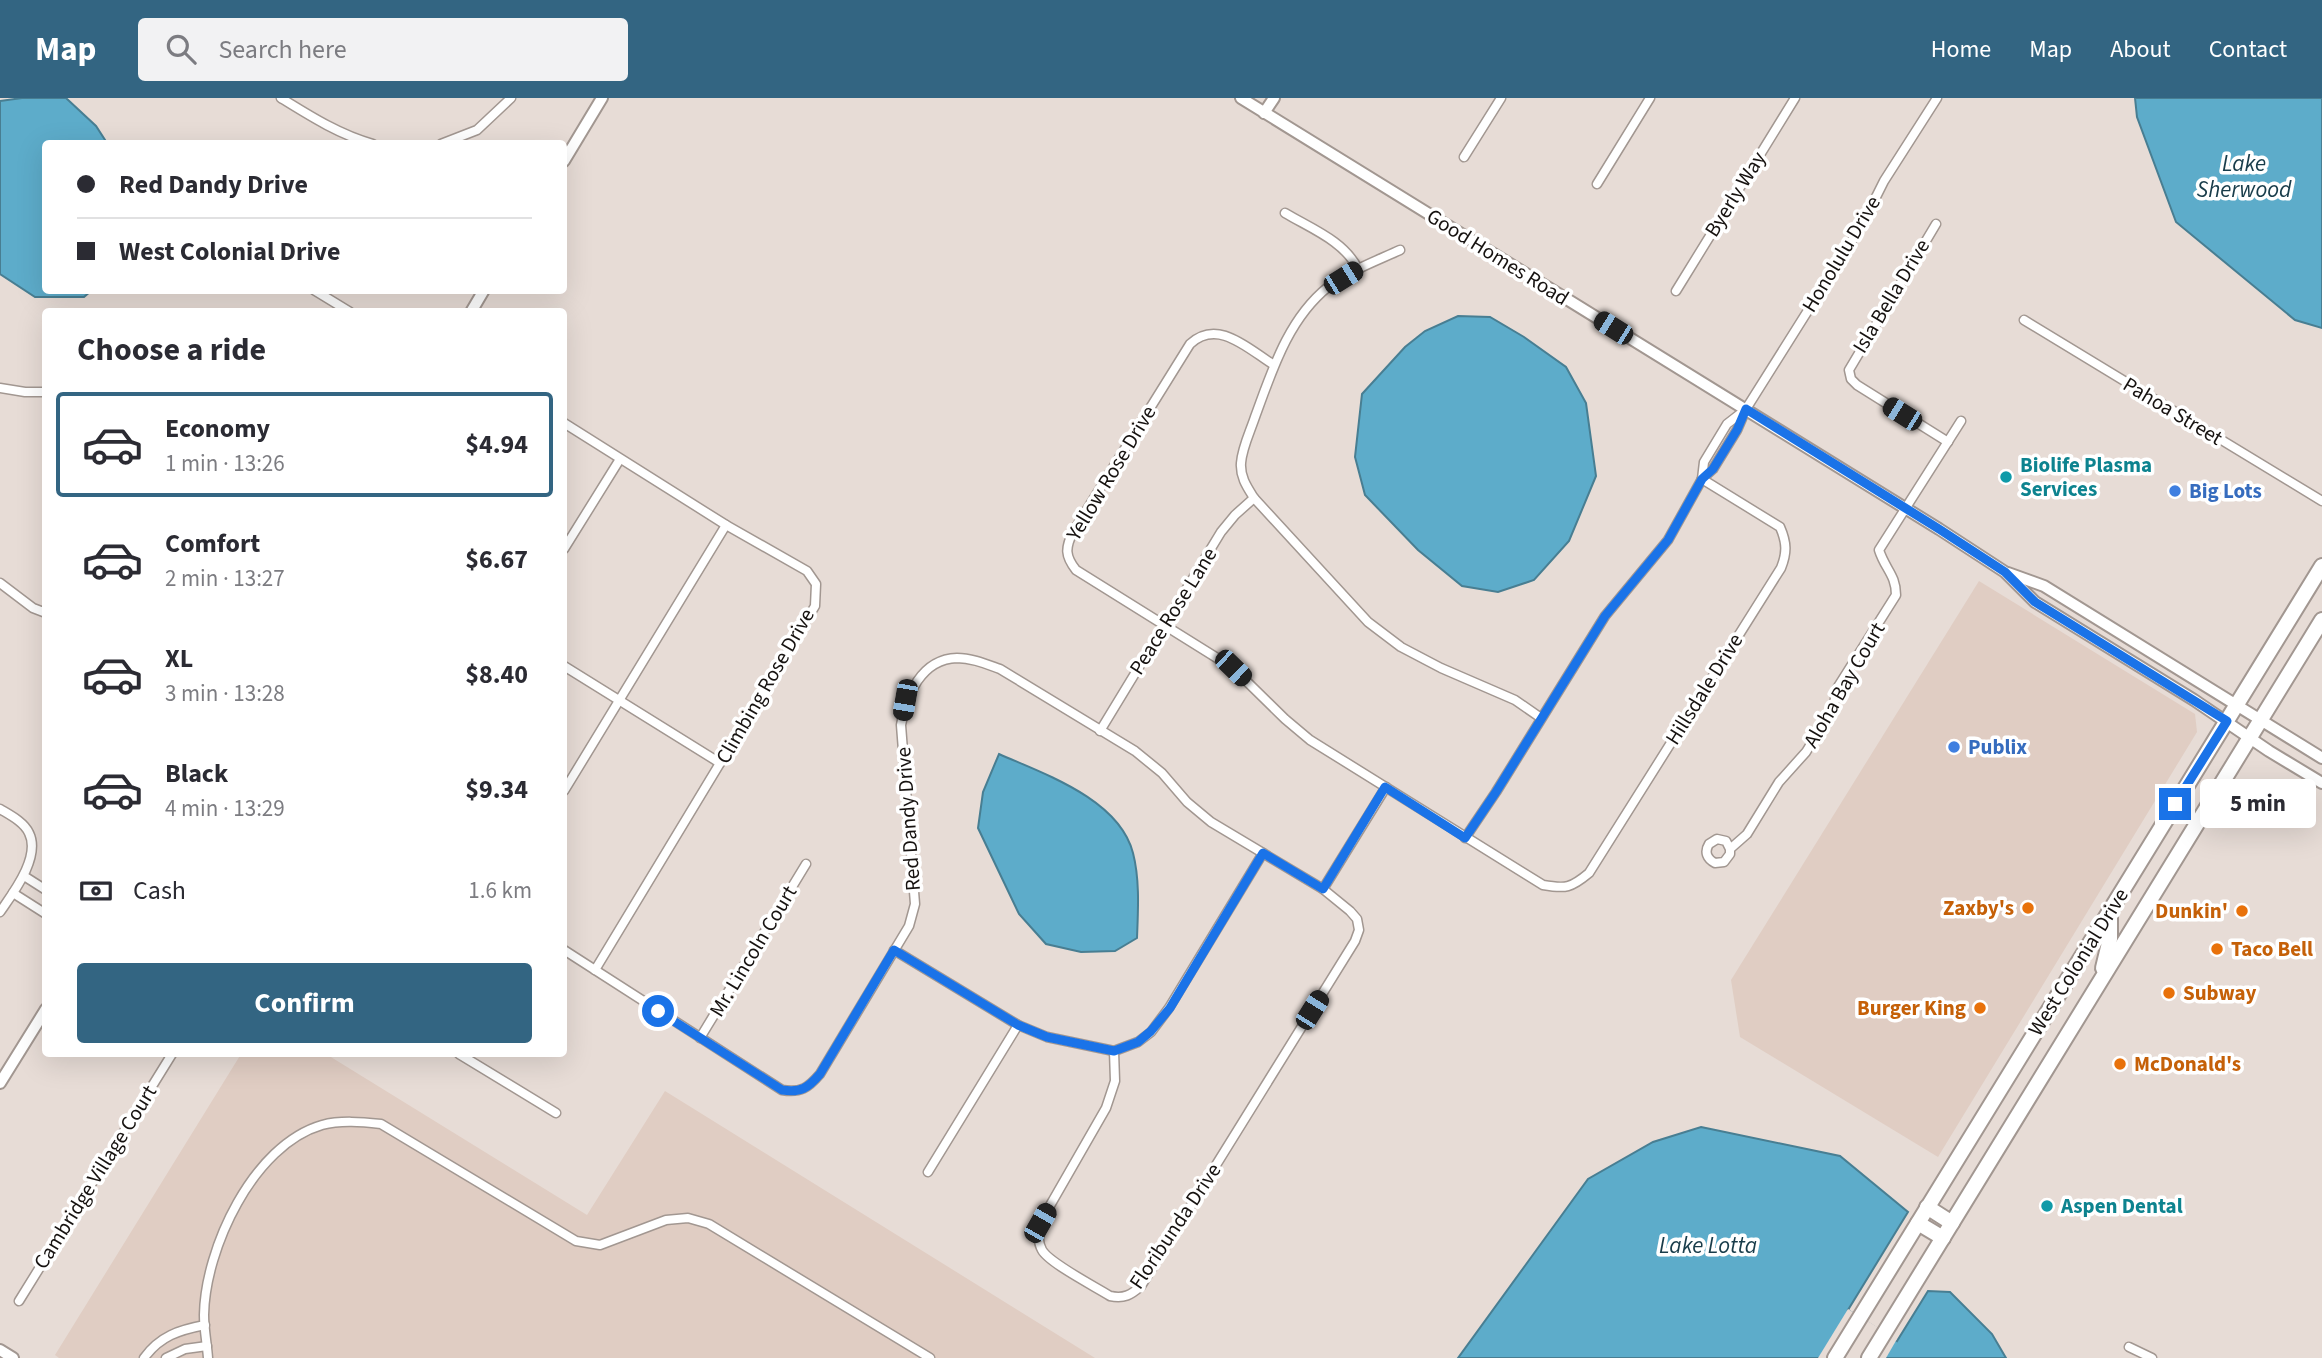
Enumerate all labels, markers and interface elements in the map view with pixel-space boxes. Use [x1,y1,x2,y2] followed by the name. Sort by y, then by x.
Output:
[138,18,628,81] search box
[35,26,96,73] text: Map
[162,30,200,68] icon: search
[218,31,347,68] text: Search here
[1931,32,1991,67] text: Home
[2029,32,2072,67] text: Map
[2110,32,2171,67] text: About
[2209,32,2287,67] text: Contact
[1697,145,1773,242] street label: Byerly Way
[2197,147,2292,206] water label: Lake Sherwood
[119,166,308,203] text: Red Dandy Drive
[1794,190,1888,318] street label: Honolulu Drive
[1421,201,1575,313] street label: Good Homes Road
[119,233,340,270] text: West Colonial Drive
[1845,233,1937,359] street label: Isla Bella Drive
[1320,258,1367,298] car
[1590,308,1637,348] car
[77,327,266,373] text: Choose a ride
[2117,369,2229,453] street label: Pahoa Street
[1879,394,1926,434] car
[1058,400,1163,547] street label: Yellow Rose Drive
[165,410,270,447] text: Economy
[81,413,144,476] icon: car
[465,426,528,463] text: $4.94
[165,447,285,480] text: 1 min · 13:26
[2020,450,2152,504] place label: Biolife Plasma Services
[1998,469,2014,485] marker: Biolife Plasma Services
[2189,476,2262,506] place label: Big Lots
[2167,483,2183,499] marker: Big Lots
[165,525,260,562] text: Comfort
[81,528,144,591] icon: car
[465,541,528,578] text: $6.67
[1122,542,1224,680] street label: Peace Rose Lane
[165,562,285,595] text: 2 min · 13:27
[708,603,822,769] street label: Climbing Rose Drive
[1796,617,1892,753] street label: Aloha Bay Court
[1658,628,1750,750] street label: Hillsdale Drive
[165,640,193,677] text: XL
[81,643,144,706] icon: car
[1211,646,1256,690] car
[465,656,528,693] text: $8.40
[165,677,285,710] text: 3 min · 13:28
[892,677,919,723] car
[1968,732,2027,762] place label: Publix
[1946,739,1962,755] marker: Publix
[888,746,928,892] street label: Red Dandy Drive
[165,755,228,792] text: Black
[81,758,144,821] icon: car
[465,771,528,808] text: $9.34
[2200,780,2315,828] callout: 5 min
[2230,787,2286,820] text: 5 min
[2159,788,2191,820] route end
[165,792,285,825] text: 4 min · 13:29
[77,872,115,910] icon: cash
[133,872,186,909] text: Cash
[468,874,532,907] text: 1.6 km
[702,880,804,1022] street label: Mr. Lincoln Court
[2020,882,2136,1042] street label: West Colonial Drive
[1943,893,2014,923] place label: Zaxby's
[2155,896,2228,926] place label: Dunkin'
[2020,900,2036,916] marker: Zaxby's
[2234,903,2250,919] marker: Dunkin'
[2231,934,2313,964] place label: Taco Bell
[2209,941,2225,957] marker: Taco Bell
[77,963,532,1043] button: Confirm
[2183,978,2257,1008] place label: Subway
[2161,985,2177,1001] marker: Subway
[1292,987,1333,1033] car
[1857,993,1966,1023] place label: Burger King
[642,995,674,1027] route start
[1972,1000,1988,1016] marker: Burger King
[2134,1049,2241,1079] place label: McDonald's
[2112,1056,2128,1072] marker: McDonald's
[26,1079,164,1275] street label: Cambridge Village Court
[1122,1157,1228,1295] street label: Floribunda Drive
[2060,1191,2183,1221] place label: Aspen Dental
[2039,1198,2055,1214] marker: Aspen Dental
[1021,1200,1060,1246] car
[1659,1229,1757,1262] water label: Lake Lotta

